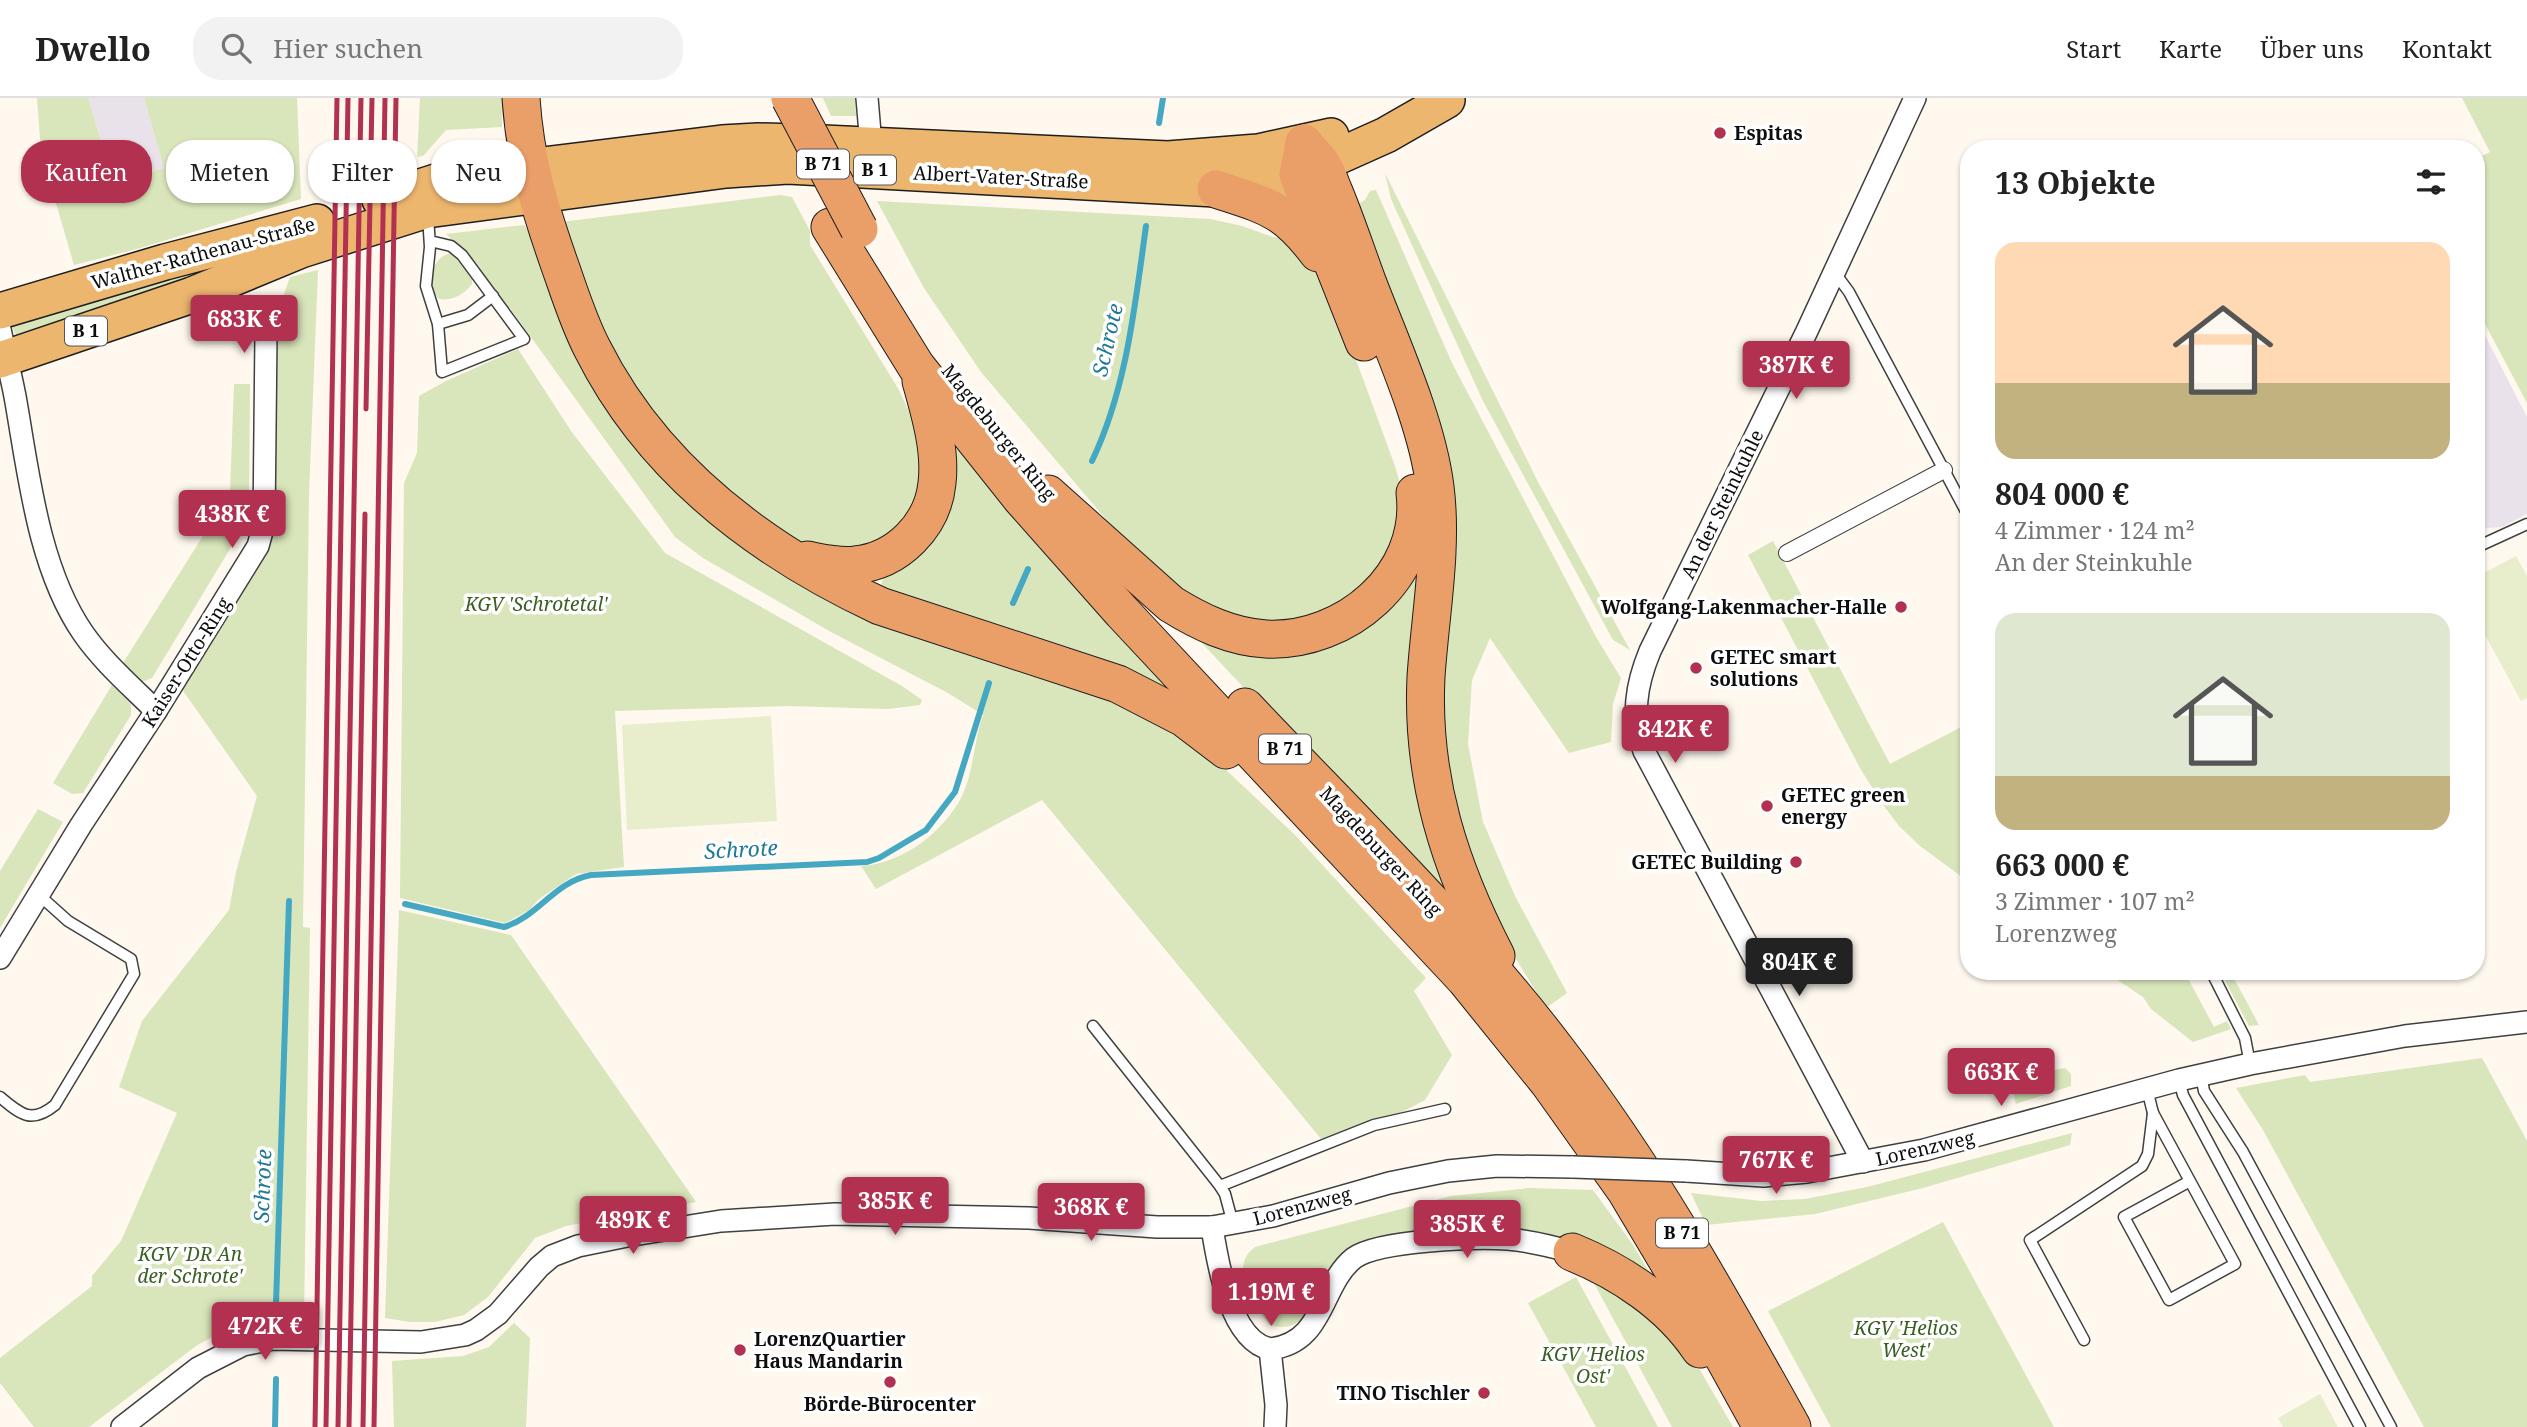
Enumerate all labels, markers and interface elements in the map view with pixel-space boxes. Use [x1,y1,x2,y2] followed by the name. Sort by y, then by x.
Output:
[193,17,683,80] search box
[35,26,151,71] text: Dwello
[217,29,255,67] icon: search
[273,30,423,66] text: Hier suchen
[2066,32,2121,65] text: Start
[2159,32,2222,65] text: Karte
[2260,32,2364,65] text: Über uns
[2402,32,2492,65] text: Kontakt
[1734,120,1803,146] place label: Espitas
[1712,125,1728,141] marker: Espitas
[21,140,152,203] chip: Kaufen
[166,140,294,203] chip: Mieten
[308,140,417,203] chip: Filter
[431,140,526,203] chip: Neu
[797,150,849,178] road number: B 71
[854,156,896,184] road number: B 1
[913,159,1089,195] street label: Albert-Vater-Straße
[1995,162,2156,203] text: 13 Objekte
[2412,163,2450,201] icon: filters
[88,211,318,295] street label: Walther-Rathenau-Straße
[2160,287,2286,413] icon: home
[187,296,301,355] pin: 683K €
[1085,301,1129,379] water label: Schrote
[207,302,281,334] text: 683K €
[65,316,107,345] road number: B 1
[1739,342,1853,401] pin: 387K €
[1759,348,1833,380] text: 387K €
[936,358,1062,506] street label: Magdeburger Ring
[1675,425,1769,583] street label: An der Steinkuhle
[1995,473,2129,514] text: 804 000 €
[175,490,289,550] pin: 438K €
[195,497,269,529] text: 438K €
[1995,514,2195,546] text: 4 Zimmer · 124 m²
[1995,546,2192,578] text: An der Steinkuhle
[464,591,608,617] park label: KGV 'Schrotetal'
[135,592,237,732] street label: Kaiser-Otto-Ring
[1601,594,1887,620] place label: Wolfgang-Lakenmacher-Halle
[1893,599,1909,615] marker: Wolfgang-Lakenmacher-Halle
[1710,644,1837,692] place label: GETEC smart solutions
[2160,658,2286,784] icon: home
[1688,660,1704,676] marker: GETEC smart solutions
[1618,706,1732,765] pin: 842K €
[1638,712,1712,744] text: 842K €
[1259,734,1311,764] road number: B 71
[1314,780,1448,922] street label: Magdeburger Ring
[1781,782,1906,830] place label: GETEC green energy
[1759,798,1775,814] marker: GETEC green energy
[703,833,779,865] water label: Schrote
[1995,844,2129,885] text: 663 000 €
[1631,849,1782,875] place label: GETEC Building
[1788,854,1804,870] marker: GETEC Building
[1995,885,2195,917] text: 3 Zimmer · 107 m²
[1995,917,2117,949] text: Lorenzweg
[1742,939,1856,998] pin: 804K €
[1762,945,1836,977] text: 804K €
[1944,1048,2058,1108] pin: 663K €
[1964,1055,2038,1087] text: 663K €
[1873,1124,1977,1172] street label: Lorenzweg
[1719,1136,1833,1196] pin: 767K €
[1739,1143,1813,1175] text: 767K €
[247,1149,277,1223] water label: Schrote
[838,1178,952,1237] pin: 385K €
[1250,1180,1354,1232] street label: Lorenzweg
[858,1184,932,1216] text: 385K €
[1034,1184,1148,1243] pin: 368K €
[1054,1190,1128,1222] text: 368K €
[576,1196,690,1256] pin: 489K €
[1410,1200,1524,1260] pin: 385K €
[596,1203,670,1235] text: 489K €
[1430,1207,1504,1239] text: 385K €
[1656,1218,1708,1248] road number: B 71
[137,1241,243,1289] park label: KGV 'DR An der Schrote'
[1206,1268,1336,1328] pin: 1.19M €
[1228,1275,1314,1307] text: 1.19M €
[208,1302,322,1362] pin: 472K €
[228,1309,302,1341] text: 472K €
[1853,1315,1958,1363] park label: KGV 'Helios West'
[754,1326,906,1374] place label: LorenzQuartier Haus Mandarin
[1540,1341,1645,1389] park label: KGV 'Helios Ost'
[732,1342,748,1358] marker: LorenzQuartier Haus Mandarin
[882,1374,898,1390] marker: Börde-Bürocenter
[1337,1380,1470,1406] place label: TINO Tischler
[1476,1385,1492,1401] marker: TINO Tischler
[804,1391,976,1417] place label: Börde-Bürocenter

